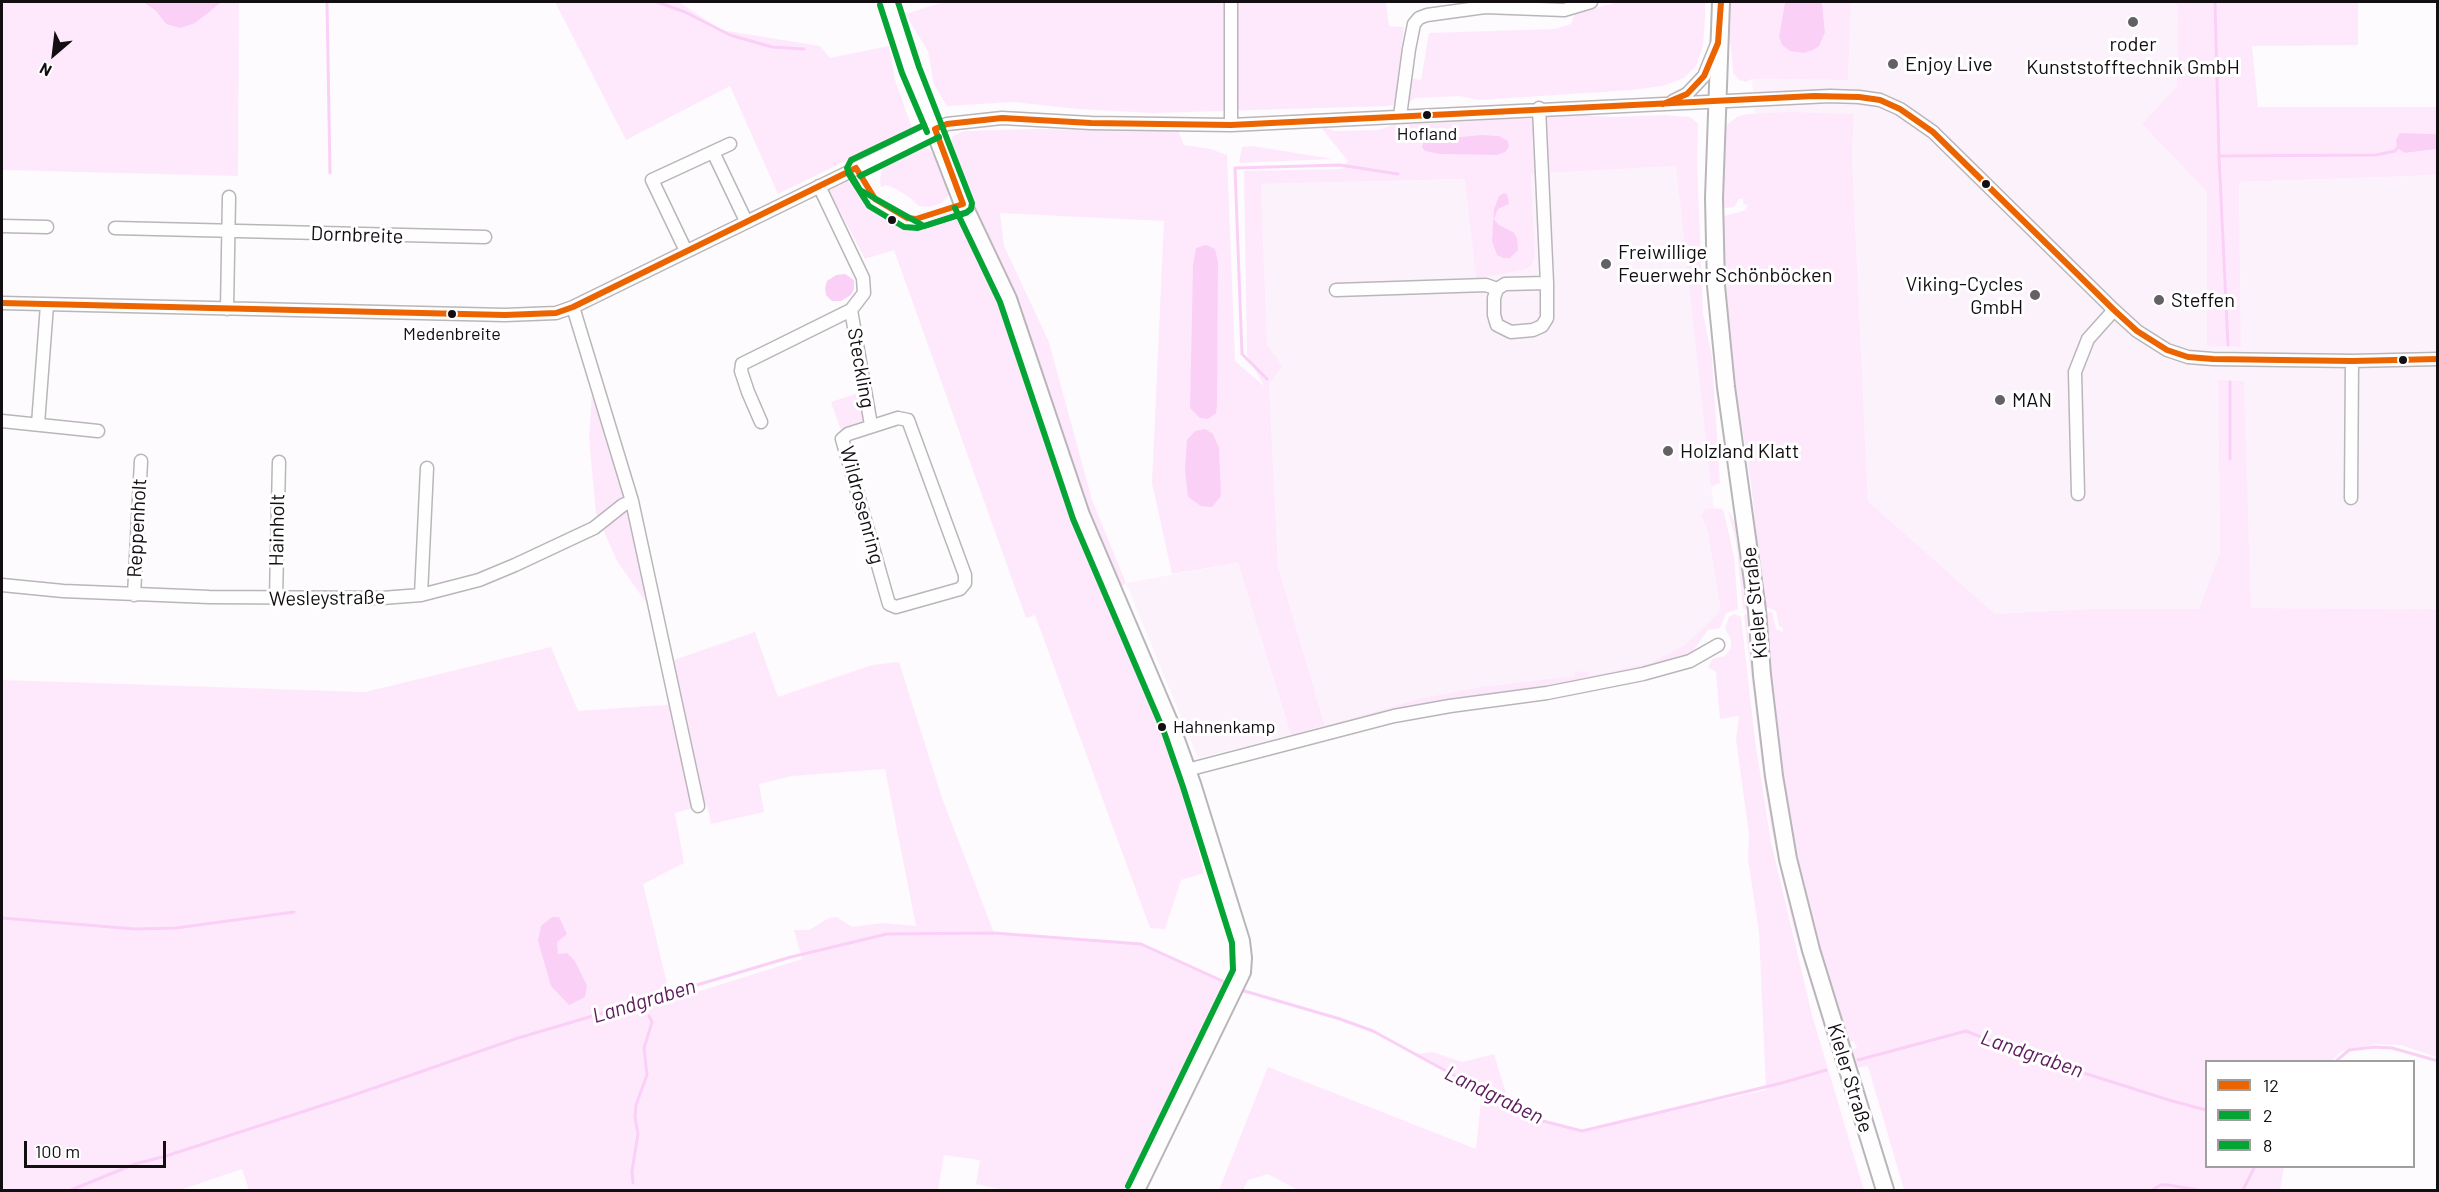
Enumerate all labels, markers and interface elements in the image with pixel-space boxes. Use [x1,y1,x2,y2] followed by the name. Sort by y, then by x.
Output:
[2126,15,2140,29] marker: roder Kunststofftechnik GmbH
[24,24,84,84] north arrow
[2026,32,2240,79] place label: roder Kunststofftechnik GmbH
[1905,52,1993,76] place label: Enjoy Live
[1886,57,1900,71] marker: Enjoy Live
[36,59,54,81] text: N
[1421,109,1433,121] marker: Hofland
[1397,123,1457,145] place label: Hofland
[1980,178,1992,190] unlabelled marker
[886,214,898,226] unlabelled marker
[310,221,404,249] street label: Dornbreite
[1618,240,1832,287] place label: Freiwillige Feuerwehr Schönböcken
[1599,257,1613,271] marker: Freiwillige Feuerwehr Schönböcken
[1906,272,2023,319] place label: Viking-Cycles GmbH
[2028,288,2042,302] marker: Viking-Cycles GmbH
[2171,288,2235,312] place label: Steffen
[2152,293,2166,307] marker: Steffen
[446,308,458,320] marker: Medenbreite
[403,323,501,345] place label: Medenbreite
[842,326,880,410] street label: Steckling
[2397,354,2409,366] unlabelled marker
[2012,388,2052,412] place label: MAN
[1993,393,2007,407] marker: MAN
[1680,439,1799,463] place label: Holzland Klatt
[835,443,889,567] street label: Wildrosenring
[1661,444,1675,458] marker: Holzland Klatt
[122,478,152,578] street label: Reppenholt
[264,494,290,566] street label: Hainholt
[1737,546,1773,660] street label: Kieler Straße
[269,585,385,611] street label: Wesleystraße
[1173,716,1275,738] place label: Hahnenkamp
[1156,721,1168,733] marker: Hahnenkamp
[589,973,699,1029] water label: Landgraben
[1822,1021,1878,1135] street label: Kieler Straße
[1977,1025,2087,1083] water label: Landgraben
[1441,1060,1547,1130] water label: Landgraben
[2205,1060,2415,1168] legend
[2263,1074,2279,1096] text: 12
[2263,1104,2273,1126] text: 2
[27,1129,170,1167] scale bar
[2263,1134,2272,1156] text: 8
[35,1140,80,1162] text: 100 m

